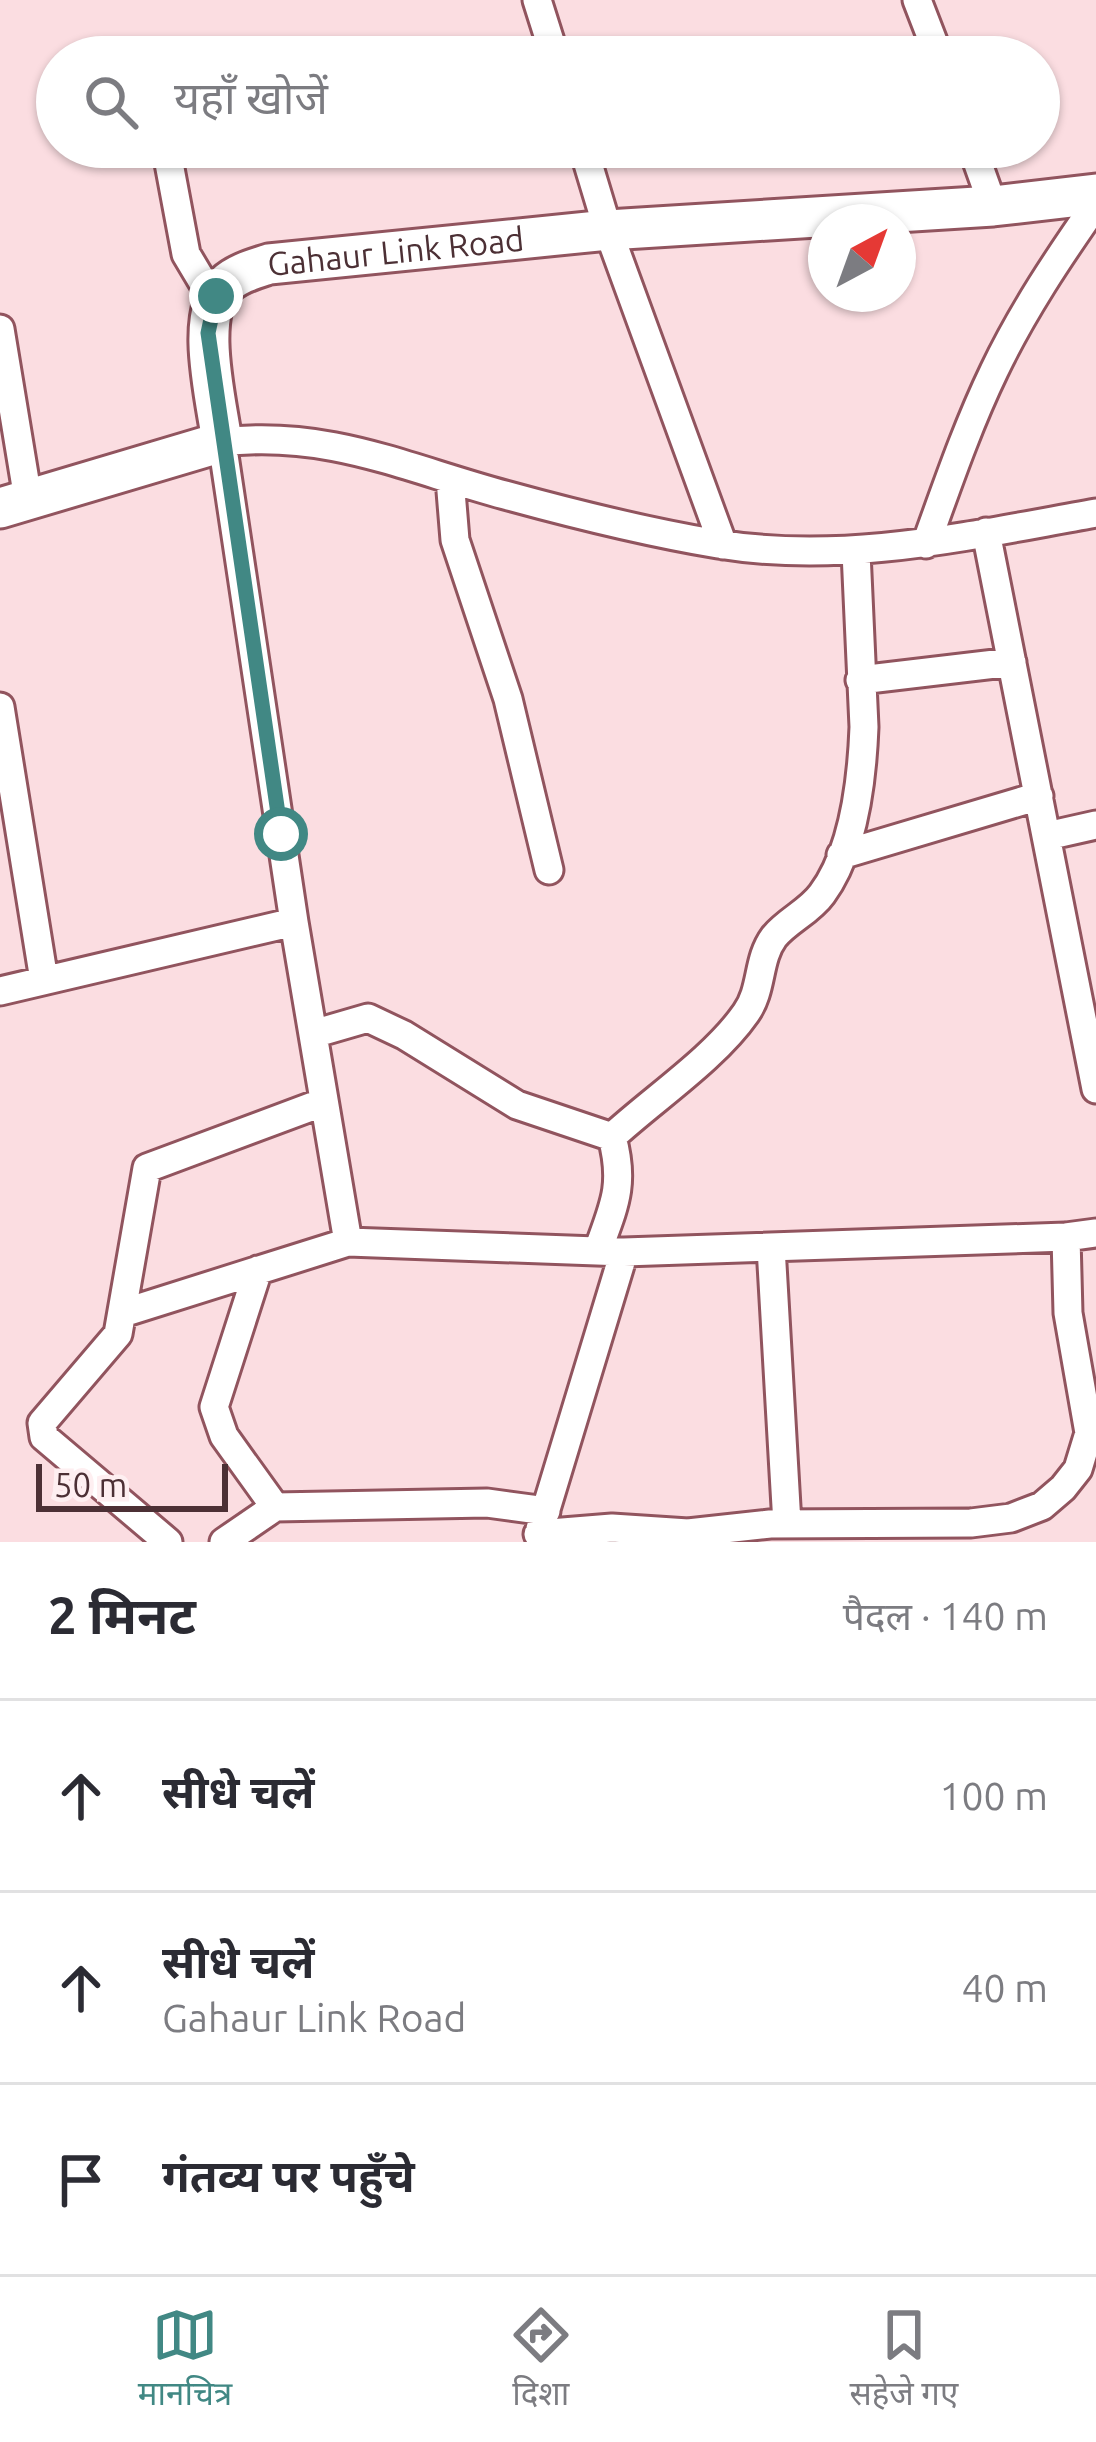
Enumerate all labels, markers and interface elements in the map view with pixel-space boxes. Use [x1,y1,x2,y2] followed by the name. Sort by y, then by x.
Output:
[36,36,1060,168] search box
[78,69,144,135] icon: search
[174,72,328,123] text: यहाँ खोजें
[808,204,916,312] north arrow
[266,220,526,282] street label: Gahaur Link Road
[189,269,243,323] route end
[254,807,308,861] route start
[36,1458,228,1511] scale bar
[54,1466,127,1503] text: 50 m
[48,1586,196,1644] text: 2 मिनट
[843,1594,1048,1637] text: पैदल · 140 m
[48,1763,114,1829] icon: ahead
[162,1766,315,1817] text: सीधे चलें
[939,1774,1048,1817] text: 100 m
[162,1936,315,1987] text: सीधे चलें
[48,1955,114,2021] icon: ahead
[961,1966,1048,2009] text: 40 m
[162,1996,466,2039] text: Gahaur Link Road
[48,2147,114,2213] icon: arrive
[162,2150,415,2201] text: गंतव्य पर पहुँचे
[138,2302,232,2418] tab: मानचित्र
[508,2302,574,2418] tab: दिशा
[849,2302,958,2418] tab: सहेजे गए

